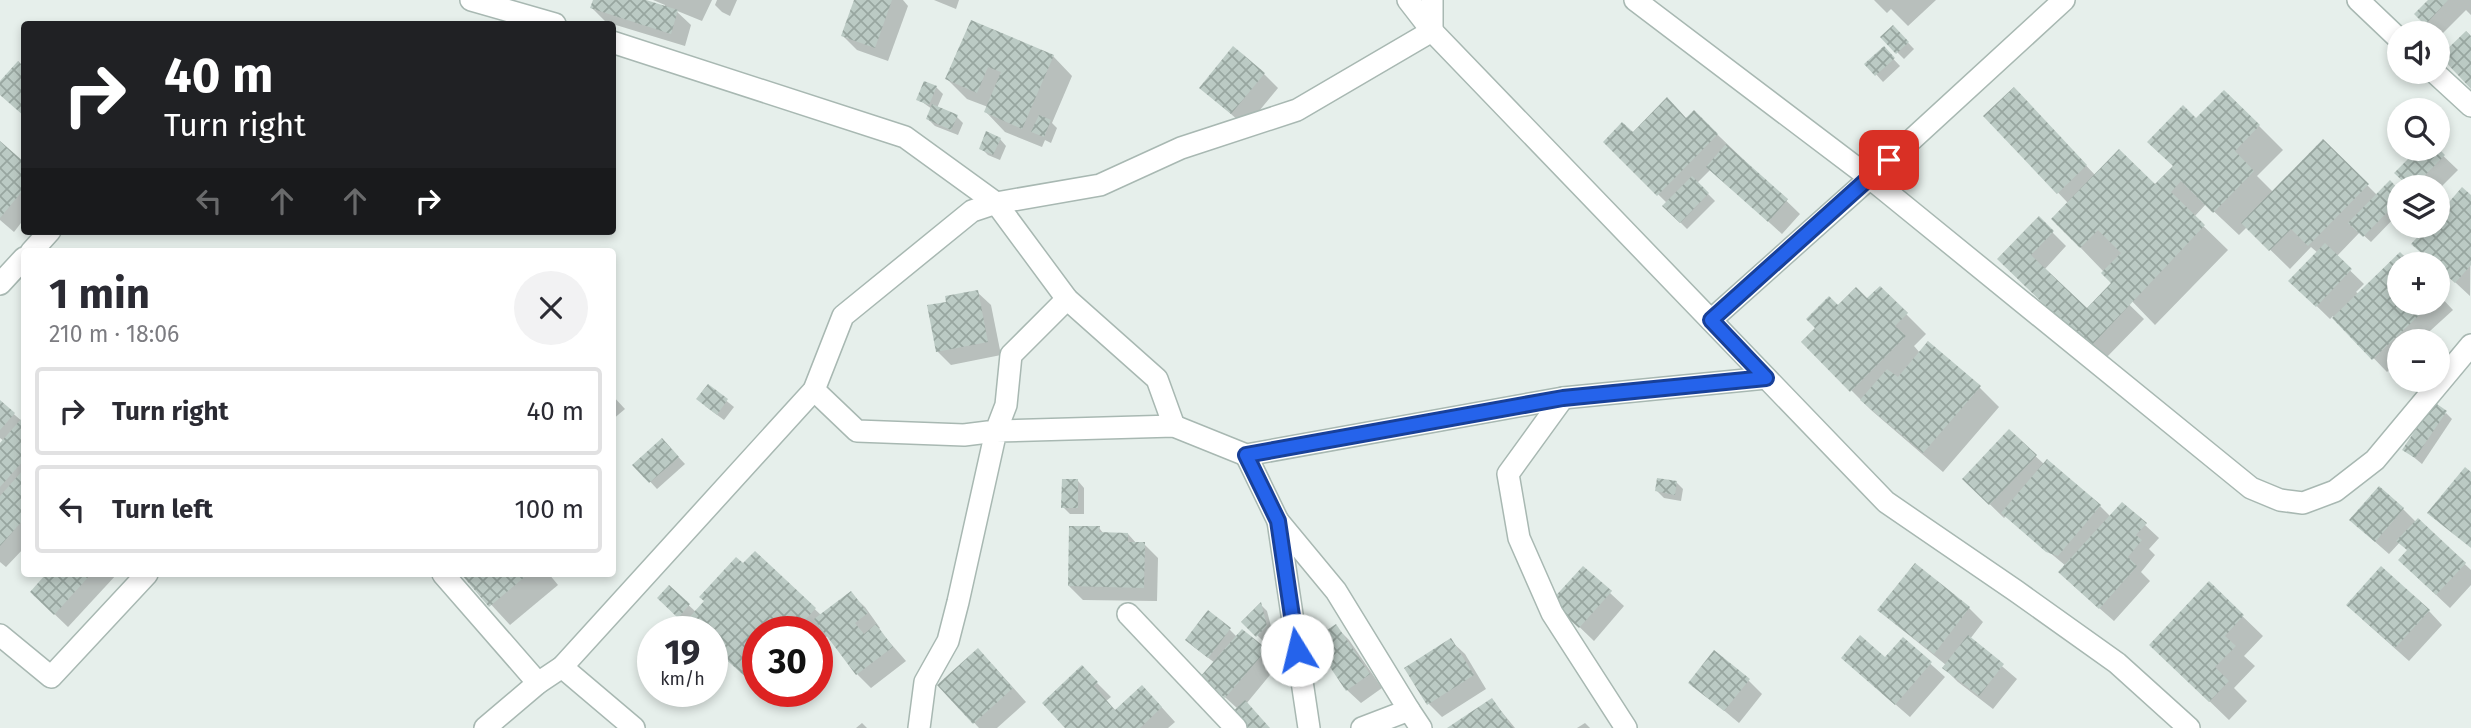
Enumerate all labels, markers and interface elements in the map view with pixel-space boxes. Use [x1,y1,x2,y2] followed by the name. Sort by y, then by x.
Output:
[2387,21,2450,392] map controls
[2387,21,2450,84] button: sound
[164,46,273,105] text: 40 m
[49,49,140,140] icon: right
[2387,98,2450,161] button: search
[164,106,306,144] text: Turn right
[1859,130,1919,190] pin
[1870,141,1908,179] icon: arrive
[2387,175,2450,238] button: layers
[190,182,228,220] icon: left
[263,182,301,220] icon: ahead
[336,182,374,220] icon: ahead
[409,182,447,220] icon: right
[2387,252,2450,315] button: +
[49,269,150,319] text: 1 min
[514,271,588,345] button: close
[49,320,179,348] text: 210 m · 18:06
[2387,329,2450,392] button: −
[53,392,91,430] icon: right
[112,396,229,427] text: Turn right
[526,396,584,427] text: 40 m
[53,490,91,528] icon: left
[112,494,213,525] text: Turn left
[515,494,584,525] text: 100 m
[1260,613,1334,687] position arrow
[742,616,833,707] speed limit sign: 30
[665,631,700,673] text: 19
[660,668,705,690] text: km/h

